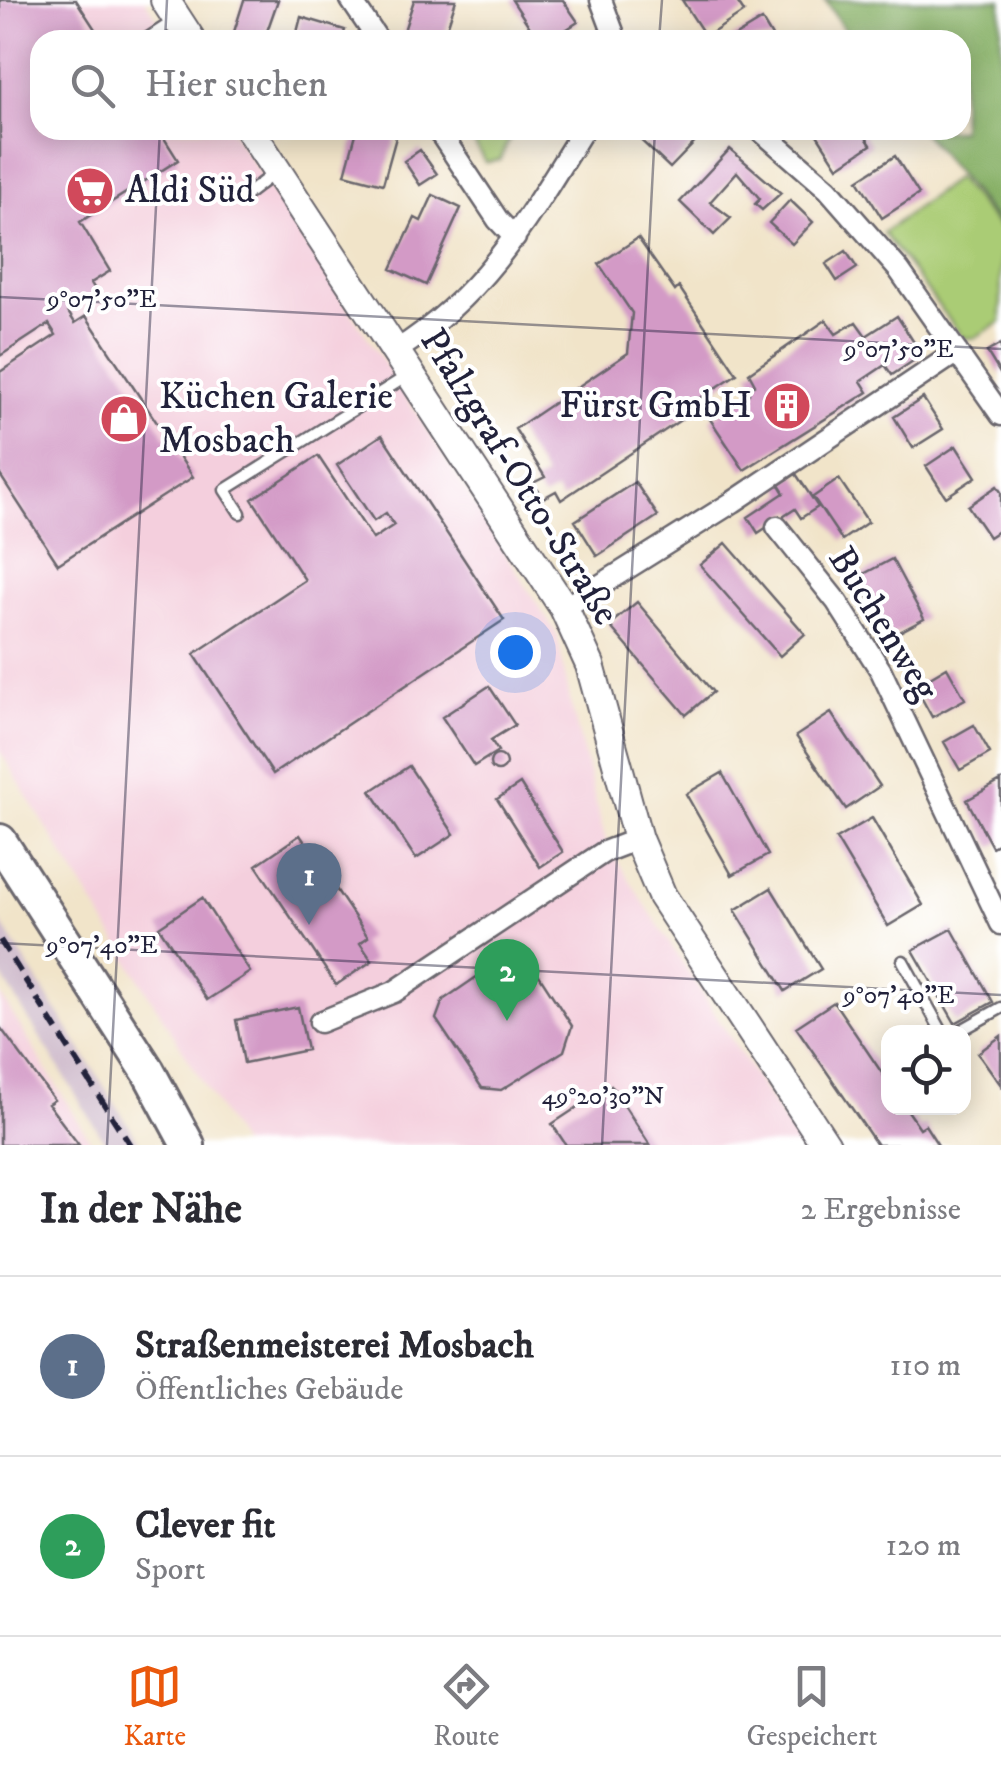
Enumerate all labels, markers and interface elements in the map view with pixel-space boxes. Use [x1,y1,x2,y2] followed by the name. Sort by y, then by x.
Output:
[30,30,971,140] search box
[65,58,120,113] icon: search
[145,61,328,109] text: Hier suchen
[64,165,116,217] supermarket icon: Aldi Süd
[125,167,255,215] place label: Aldi Süd
[45,284,157,315] text: 9°07'50"E
[408,320,630,634] street label: Pfalzgraf-Otto-Straße
[842,334,954,365] text: 9°07'50"E
[159,373,393,465] place label: Küchen Galerie Mosbach
[761,380,813,432] building icon: Fürst GmbH
[559,382,752,430] place label: Fürst GmbH
[98,393,150,445] shop icon: Küchen Galerie Mosbach
[817,538,949,710] street label: Buchenweg
[490,627,541,678] your location
[276,842,342,925] pin: 1
[44,930,158,961] text: 9°07'40"E
[474,938,540,1021] pin: 2
[841,980,955,1011] text: 9°07'40"E
[881,1025,971,1115] map controls
[881,1025,971,1115] button: locate
[542,1081,664,1112] text: 49°20'30"N
[40,1184,242,1236] text: In der Nähe
[801,1190,961,1230] text: 2 Ergebnisse
[135,1322,534,1370] text: Straßenmeisterei Mosbach
[67,1346,78,1386] text: 1
[889,1346,961,1386] text: 110 m
[135,1370,404,1410] text: Öffentliches Gebäude
[135,1502,276,1550] text: Clever fit
[65,1526,80,1566] text: 2
[885,1526,961,1566] text: 120 m
[135,1550,205,1590] text: Sport
[124,1659,186,1754] tab: Karte
[433,1659,499,1754] tab: Route
[746,1659,877,1754] tab: Gespeichert

